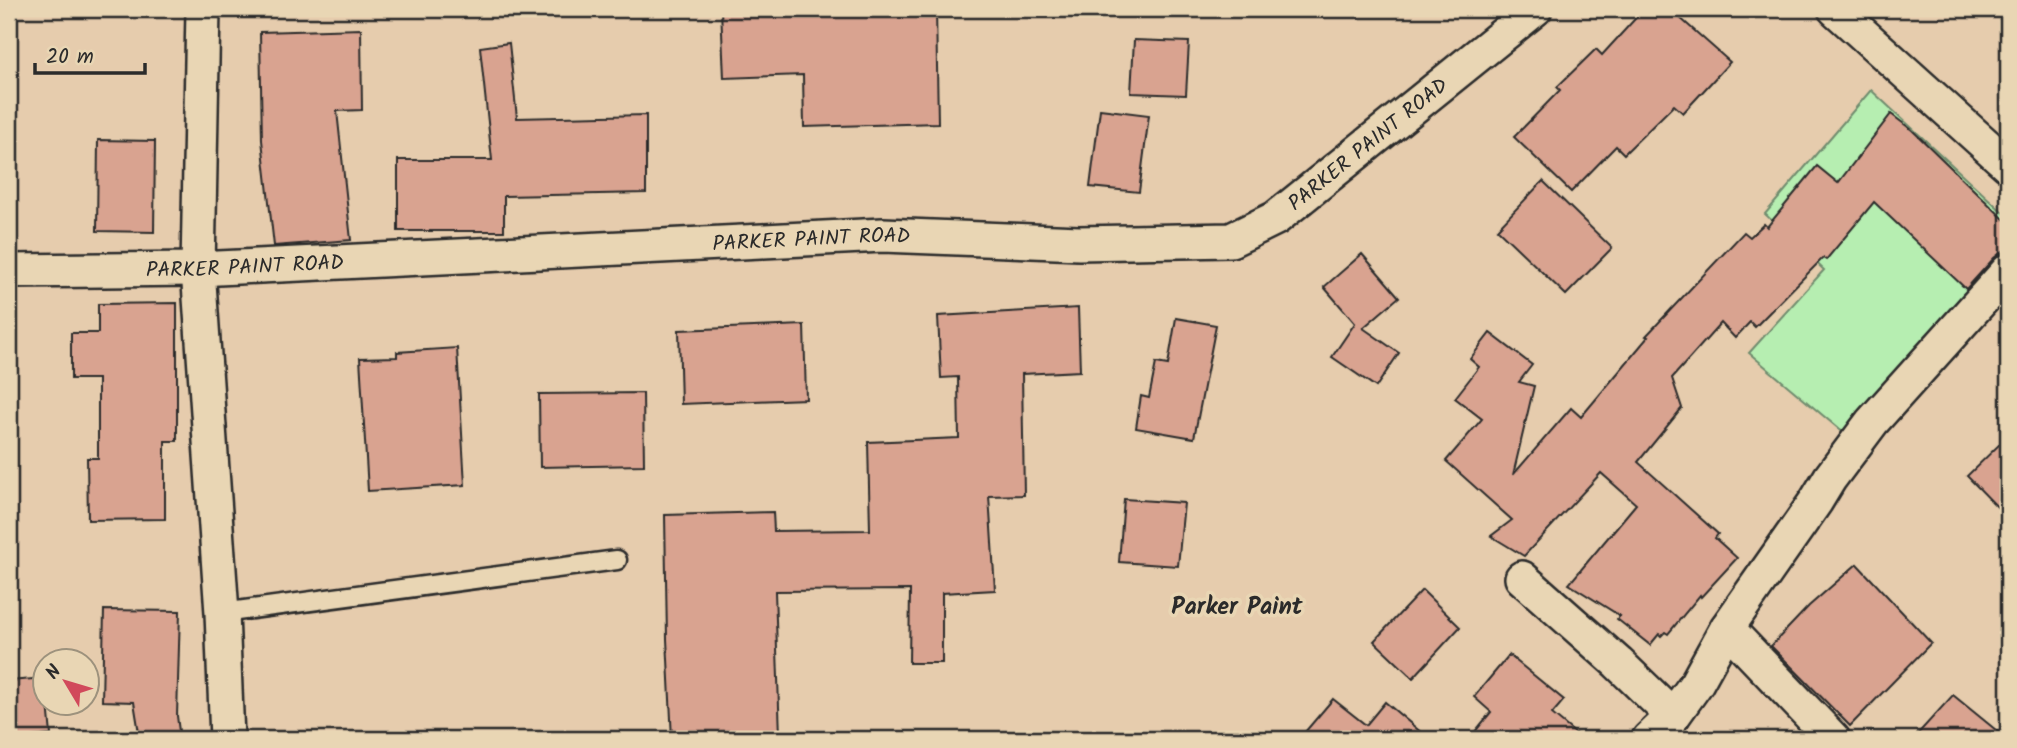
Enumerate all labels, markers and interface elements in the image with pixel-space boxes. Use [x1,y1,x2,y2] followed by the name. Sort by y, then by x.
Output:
[35,32,145,76] scale bar
[46,41,94,74] text: 20 m
[1281,70,1456,220] street label: PARKER PAINT ROAD
[712,220,911,261] street label: PARKER PAINT ROAD
[146,247,345,288] street label: PARKER PAINT ROAD
[1171,588,1304,627] district label: Parker Paint
[32,646,102,716] north arrow
[39,659,70,687] text: N

